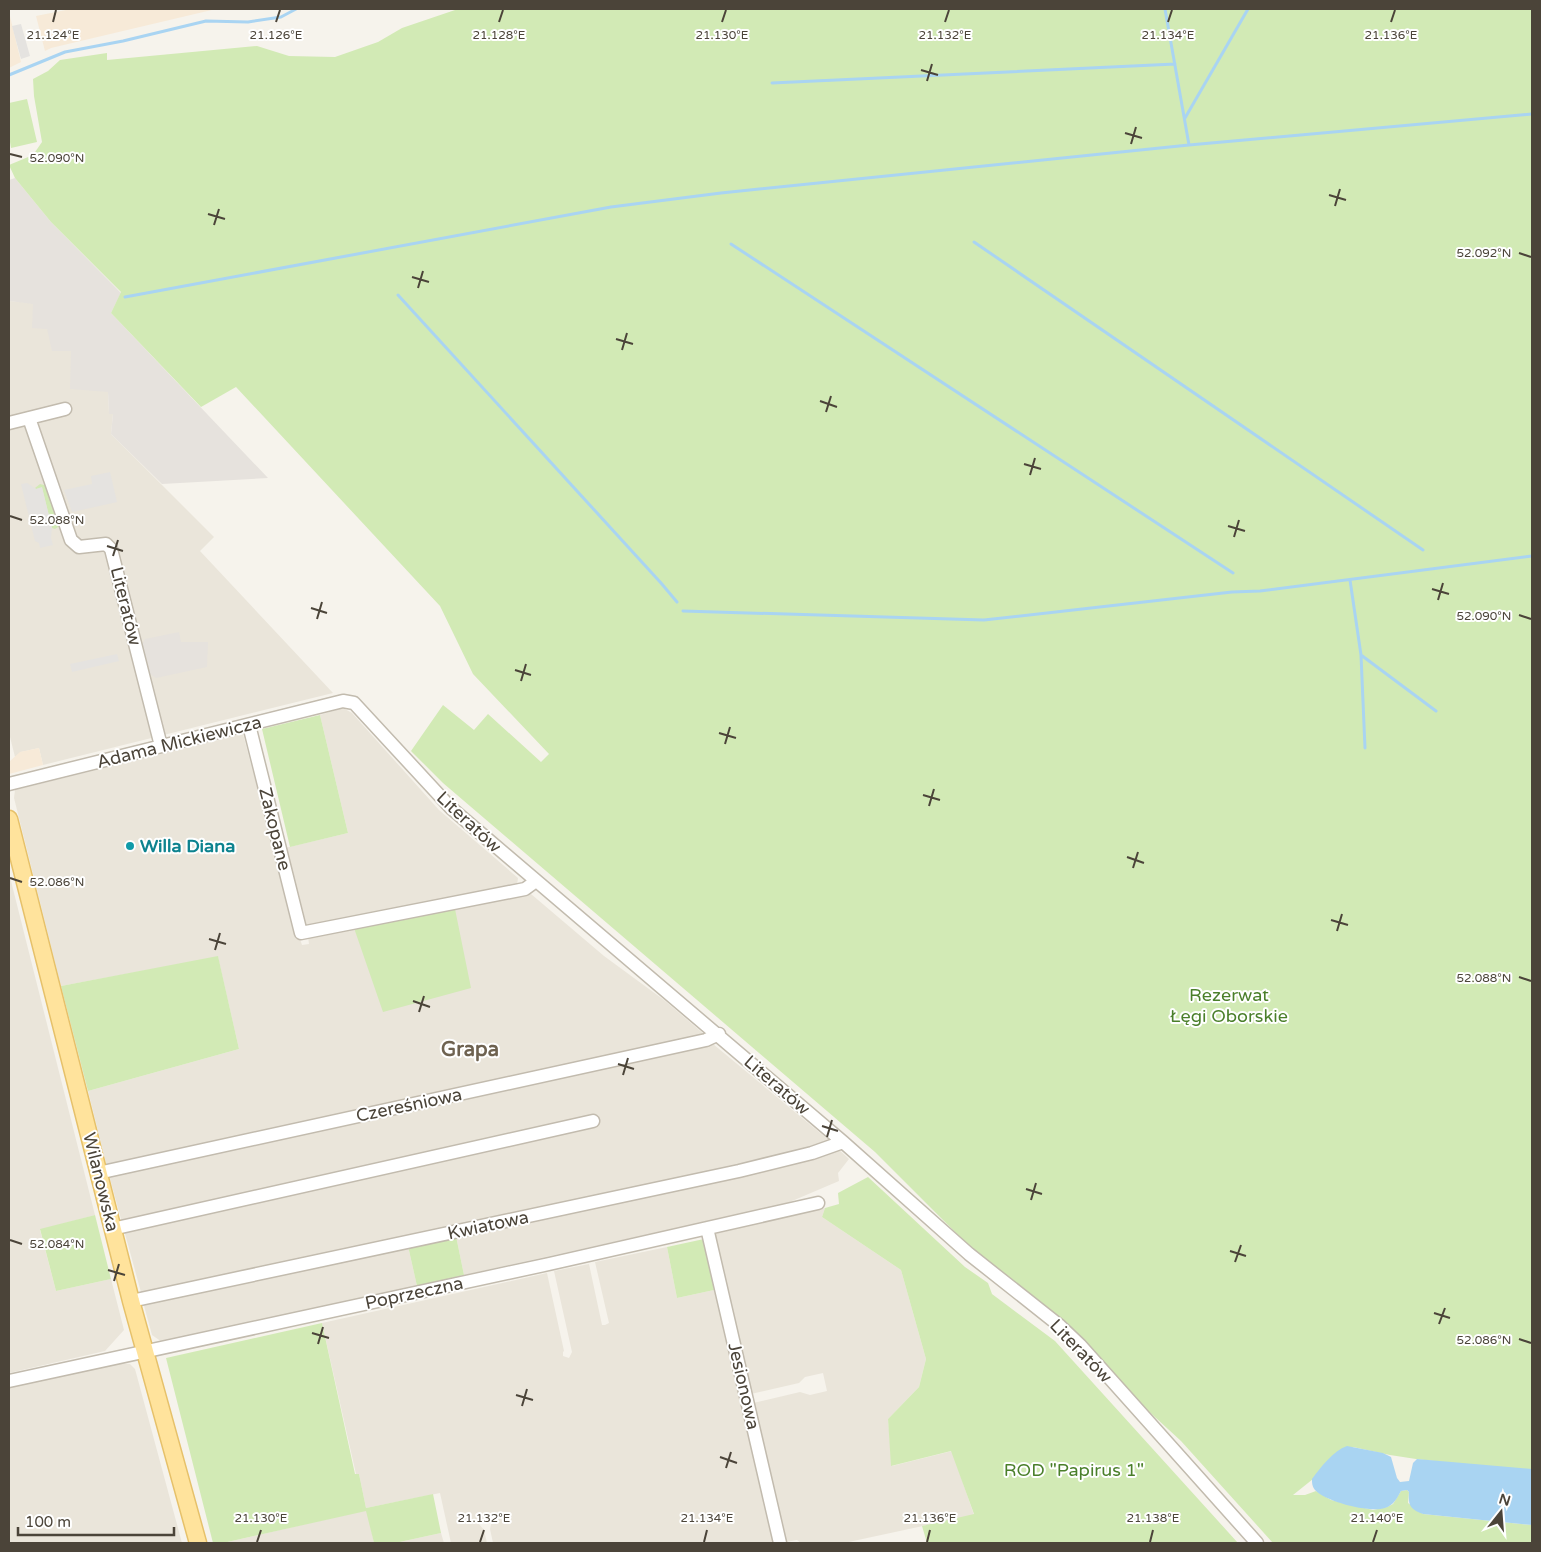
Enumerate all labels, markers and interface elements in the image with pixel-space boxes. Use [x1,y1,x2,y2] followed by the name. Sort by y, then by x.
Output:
[27,28,80,42] text: 21.124°E
[250,28,303,42] text: 21.126°E
[473,28,526,42] text: 21.128°E
[696,28,749,42] text: 21.130°E
[919,28,972,42] text: 21.132°E
[1142,28,1195,42] text: 21.134°E
[1365,28,1418,42] text: 21.136°E
[30,151,84,165] text: 52.090°N
[1457,246,1511,260] text: 52.092°N
[30,513,84,527] text: 52.088°N
[106,564,146,648] street label: Literatów
[1457,609,1511,623] text: 52.090°N
[94,711,264,773] street label: Adama Mickiewicza
[254,785,296,873] street label: Zakopane
[432,787,506,857] street label: Literatów
[140,835,235,857] place label: Willa Diana
[124,840,136,852] marker: Willa Diana
[30,875,84,889] text: 52.086°N
[1457,971,1511,985] text: 52.088°N
[1170,984,1288,1027] park label: Rezerwat Łęgi Oborskie
[441,1038,499,1062] district label: Grapa
[739,1050,815,1120] street label: Literatów
[354,1083,464,1127] street label: Czereśniowa
[78,1130,124,1234] street label: Wilanowska
[445,1206,531,1244] street label: Kwiatowa
[30,1237,84,1251] text: 52.084°N
[363,1272,465,1314] street label: Poprzeczna
[1045,1314,1117,1388] street label: Literatów
[1457,1333,1511,1347] text: 52.086°N
[723,1340,765,1432] street label: Jesionowa
[1004,1459,1144,1481] park label: ROD "Papirus 1"
[1476,1487,1526,1537] north arrow
[1497,1490,1513,1510] text: N
[18,1504,174,1536] scale bar
[235,1511,288,1525] text: 21.130°E
[458,1511,511,1525] text: 21.132°E
[681,1511,734,1525] text: 21.134°E
[904,1511,957,1525] text: 21.136°E
[1127,1511,1180,1525] text: 21.138°E
[1351,1511,1404,1525] text: 21.140°E
[25,1513,71,1531] text: 100 m

